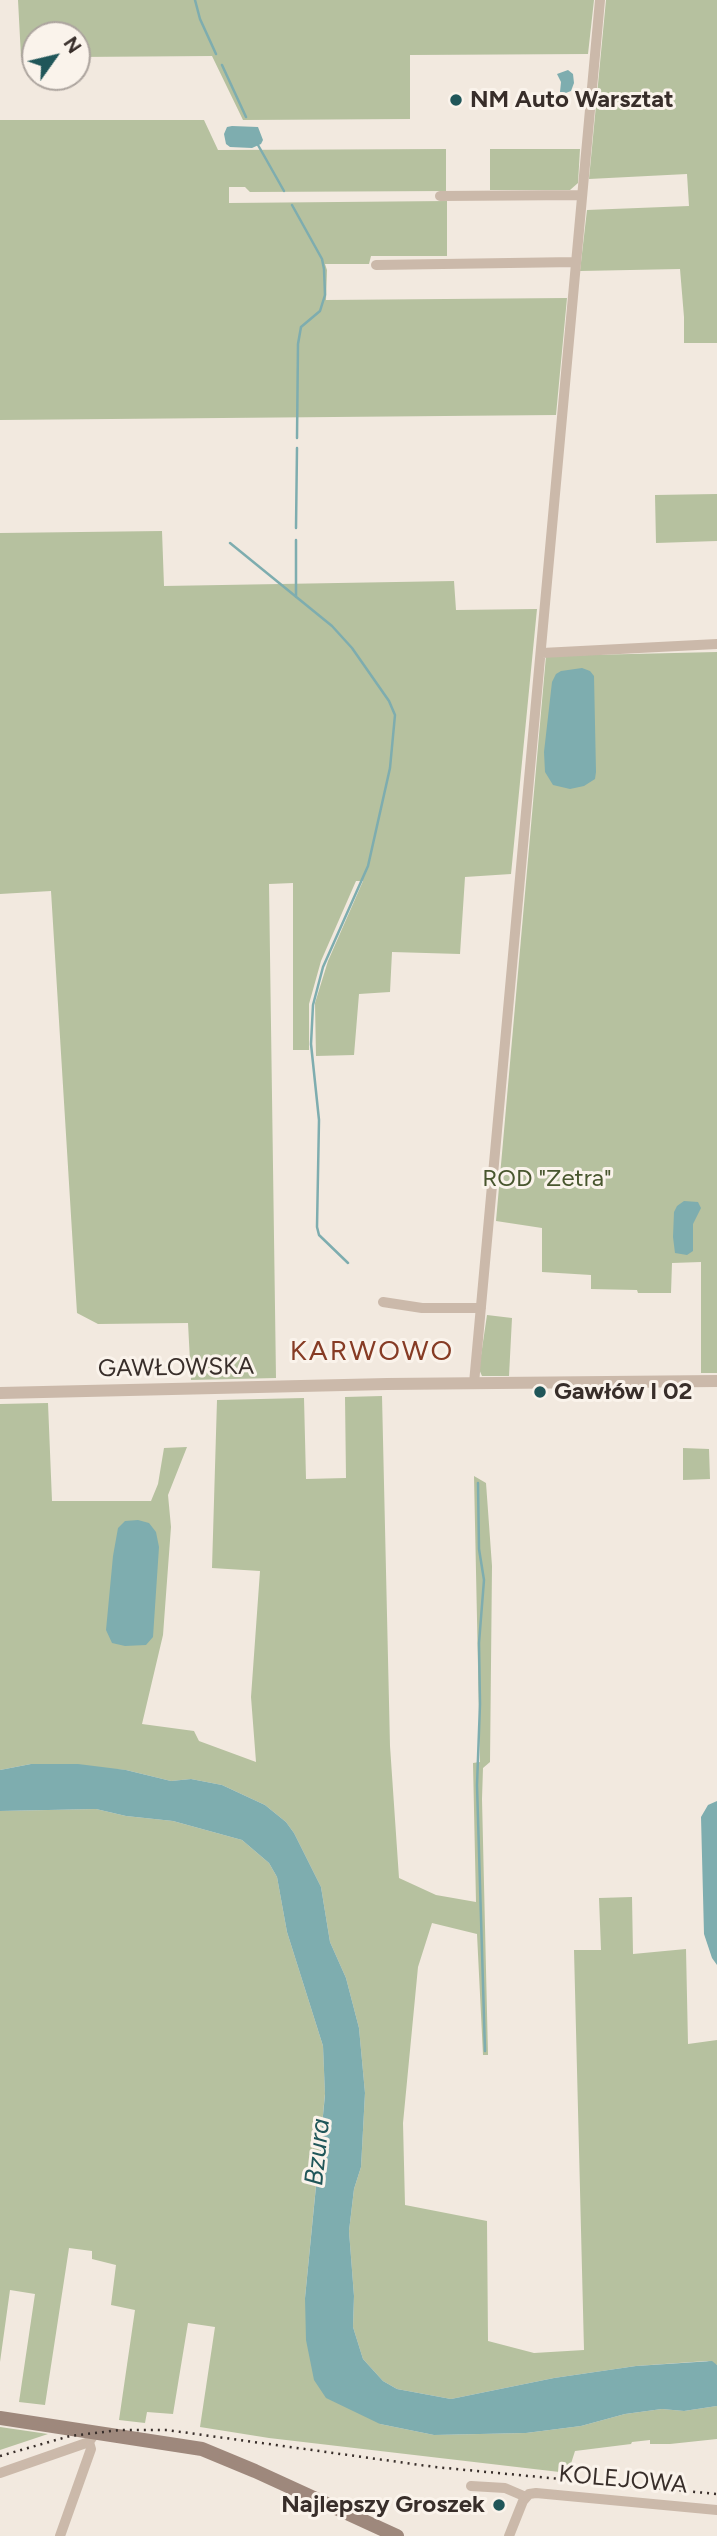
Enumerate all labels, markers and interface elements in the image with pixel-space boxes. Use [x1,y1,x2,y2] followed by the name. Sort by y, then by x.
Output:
[21,21,91,91] north arrow
[59,33,86,58] text: N
[470,86,674,114] place label: NM Auto Warsztat
[448,92,464,108] marker: NM Auto Warsztat
[482,1165,612,1193] park label: ROD "Zetra"
[291,1335,453,1369] district label: KARWOWO
[98,1352,254,1384] street label: GAWŁOWSKA
[554,1378,692,1406] place label: Gawłów I 02
[532,1384,548,1400] marker: Gawłów I 02
[299,2117,337,2187] water label: Bzura
[557,2460,689,2500] street label: KOLEJOWA
[281,2491,485,2519] place label: Najlepszy Groszek
[491,2497,507,2513] marker: Najlepszy Groszek

